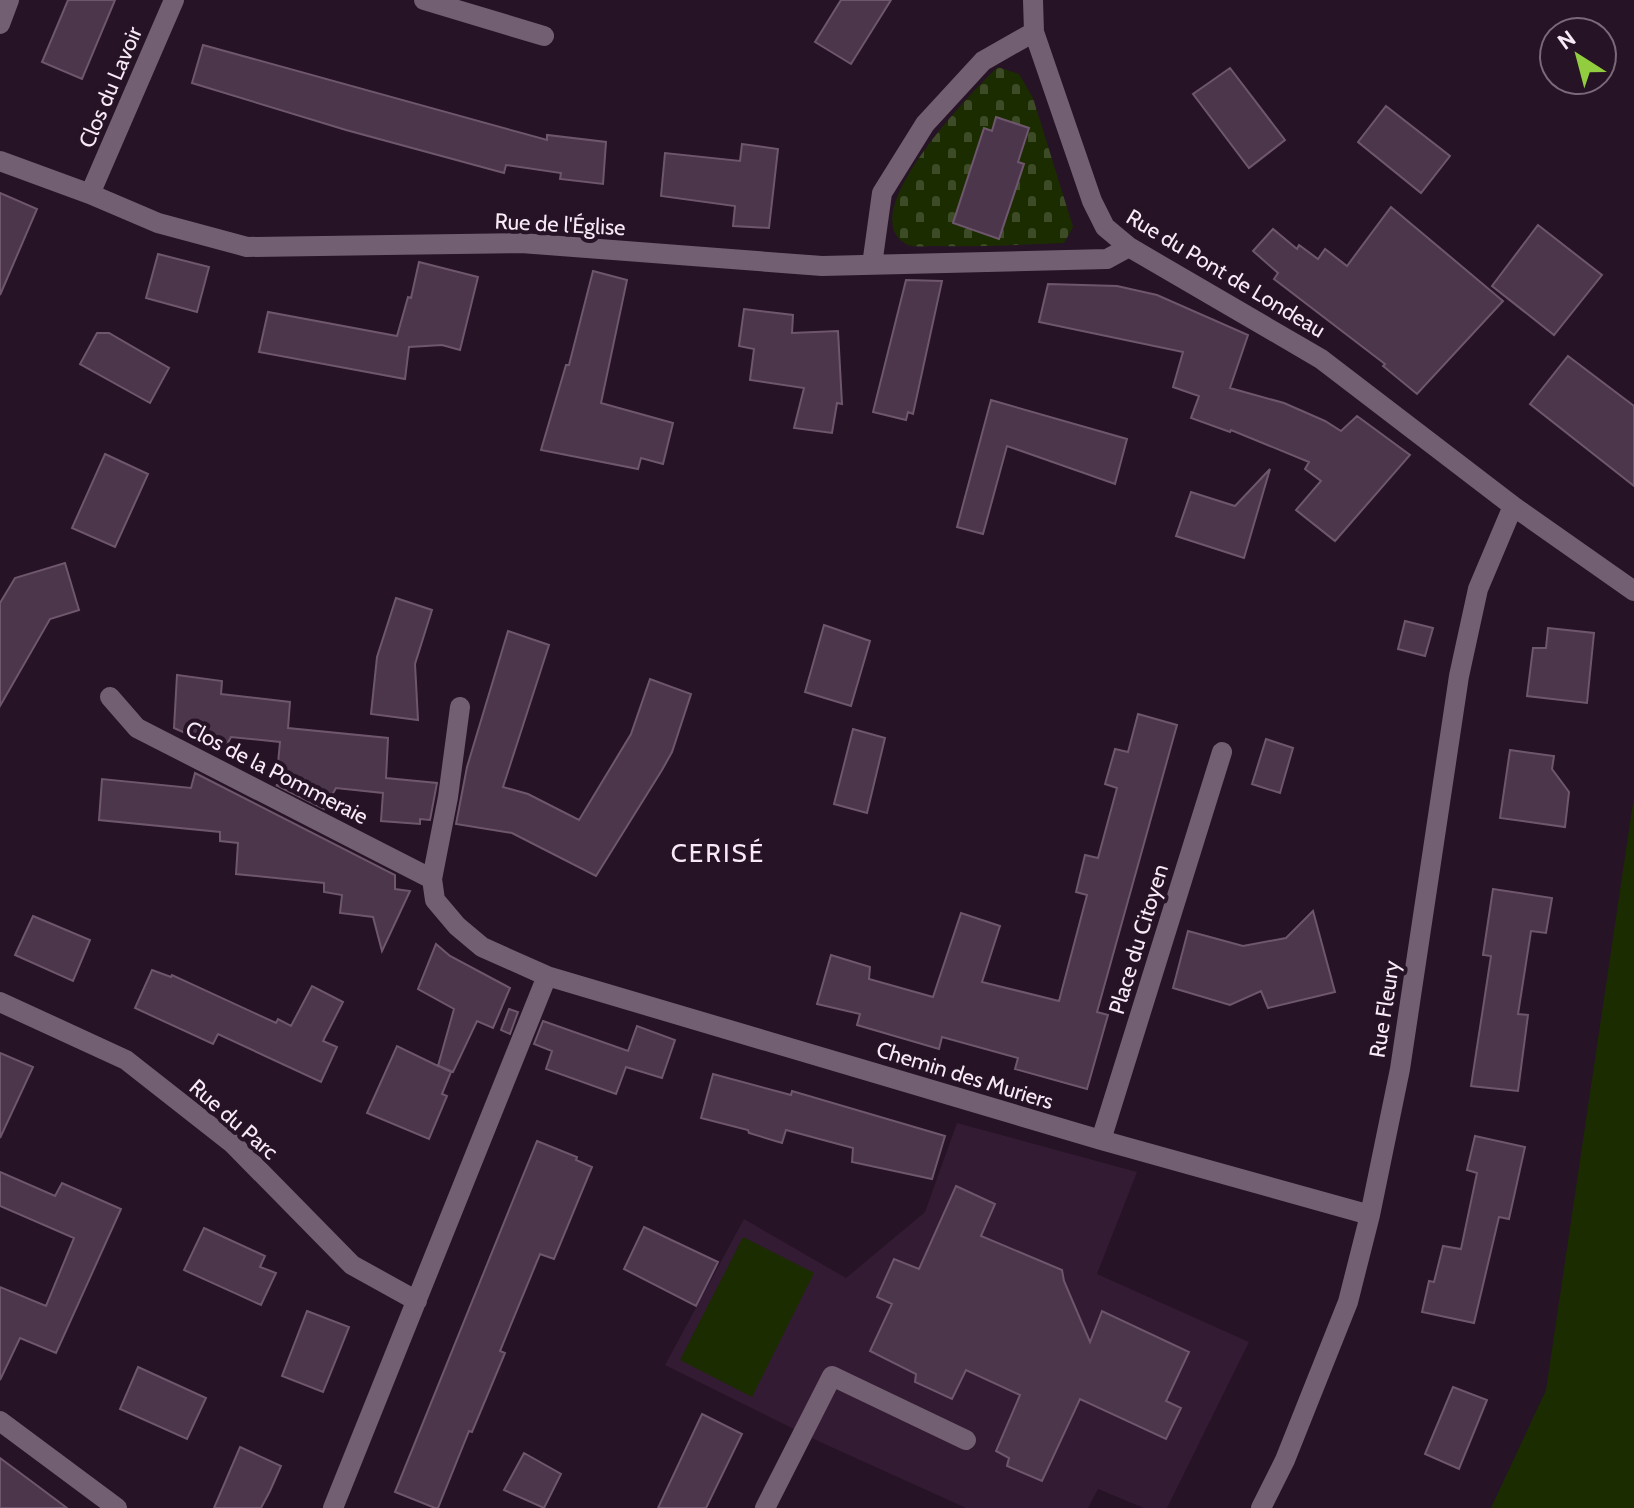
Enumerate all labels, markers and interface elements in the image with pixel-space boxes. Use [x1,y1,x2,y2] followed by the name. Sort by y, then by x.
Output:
[1538,16,1618,96] north arrow
[73,23,148,152] street label: Clos du Lavoir
[1552,25,1581,56] text: N
[1121,203,1330,344] street label: Rue du Pont de Londeau
[494,208,626,241] street label: Rue de l'Église
[181,715,373,830] street label: Clos de la Pommeraie
[671,837,765,869] district label: CERISÉ
[1103,861,1174,1017] street label: Place du Citoyen
[1363,958,1406,1060] street label: Rue Fleury
[873,1036,1057,1115] street label: Chemin des Muriers
[184,1073,284,1165] street label: Rue du Parc

